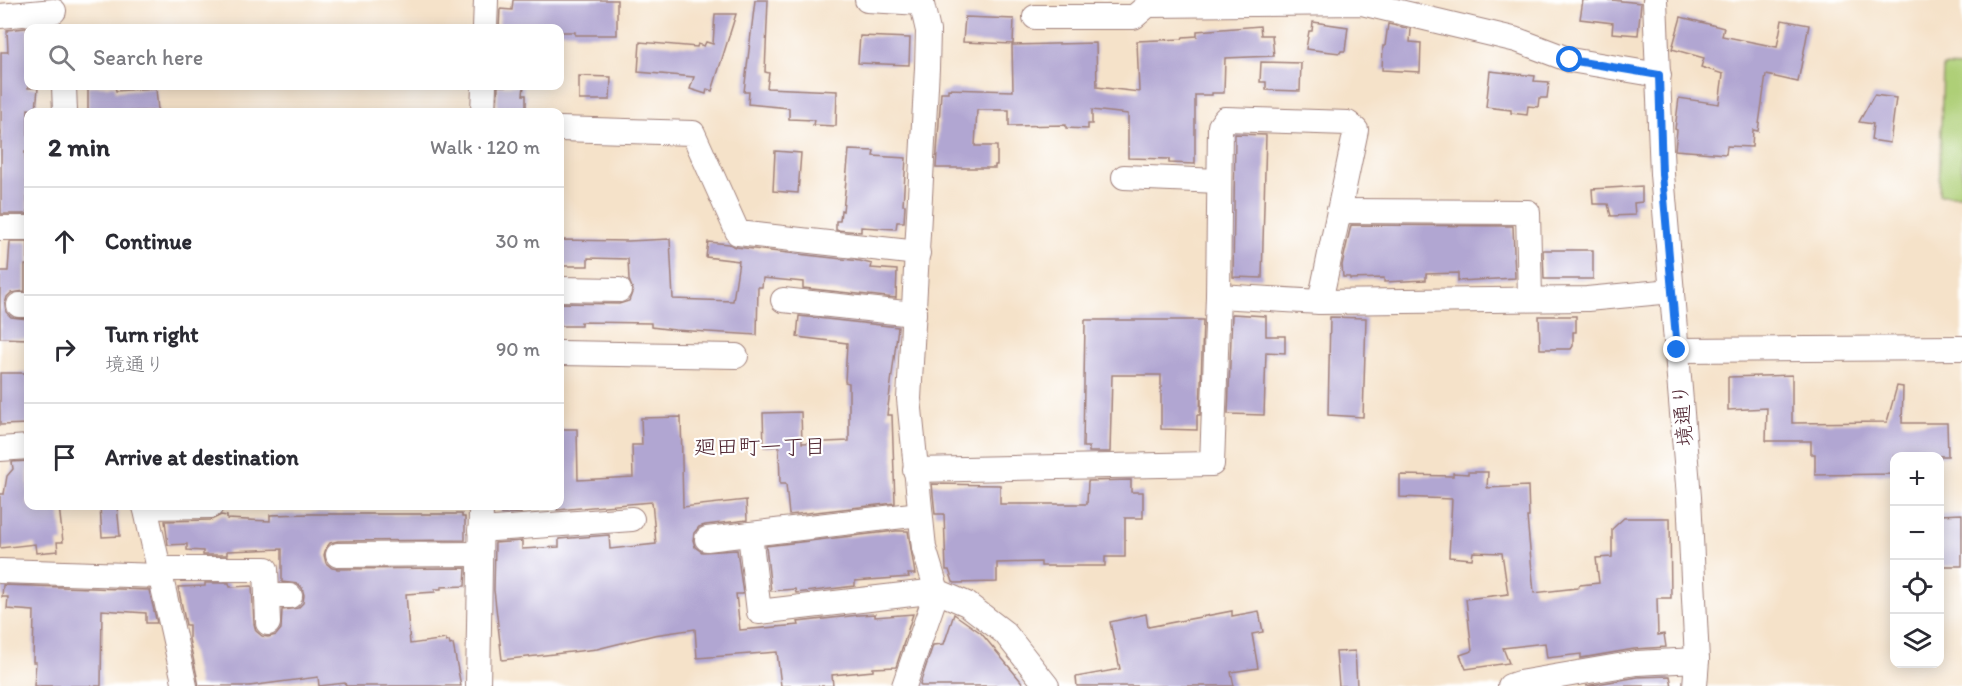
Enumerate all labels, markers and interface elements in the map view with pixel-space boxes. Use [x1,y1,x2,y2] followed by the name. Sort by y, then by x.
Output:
[24,24,564,90] search box
[45,41,78,74] icon: search
[93,44,203,71] text: Search here
[1556,46,1582,72] route start
[48,131,110,163] text: 2 min
[430,135,540,159] text: Walk · 120 m
[48,225,81,258] icon: ahead
[105,228,192,255] text: Continue
[495,229,540,253] text: 30 m
[105,321,199,348] text: Turn right
[48,333,81,366] icon: right
[1663,336,1689,362] route end
[496,337,540,361] text: 90 m
[105,352,165,376] text: 境通り
[1667,383,1697,447] street label: 境通り
[694,433,826,460] district label: 廻田町一丁目
[48,441,81,474] icon: arrive
[105,444,299,471] text: Arrive at destination
[1890,452,1944,668] map controls
[1890,452,1944,506] button: +
[1890,506,1944,560] button: −
[1890,560,1944,614] button: locate
[1890,614,1944,668] button: layers

